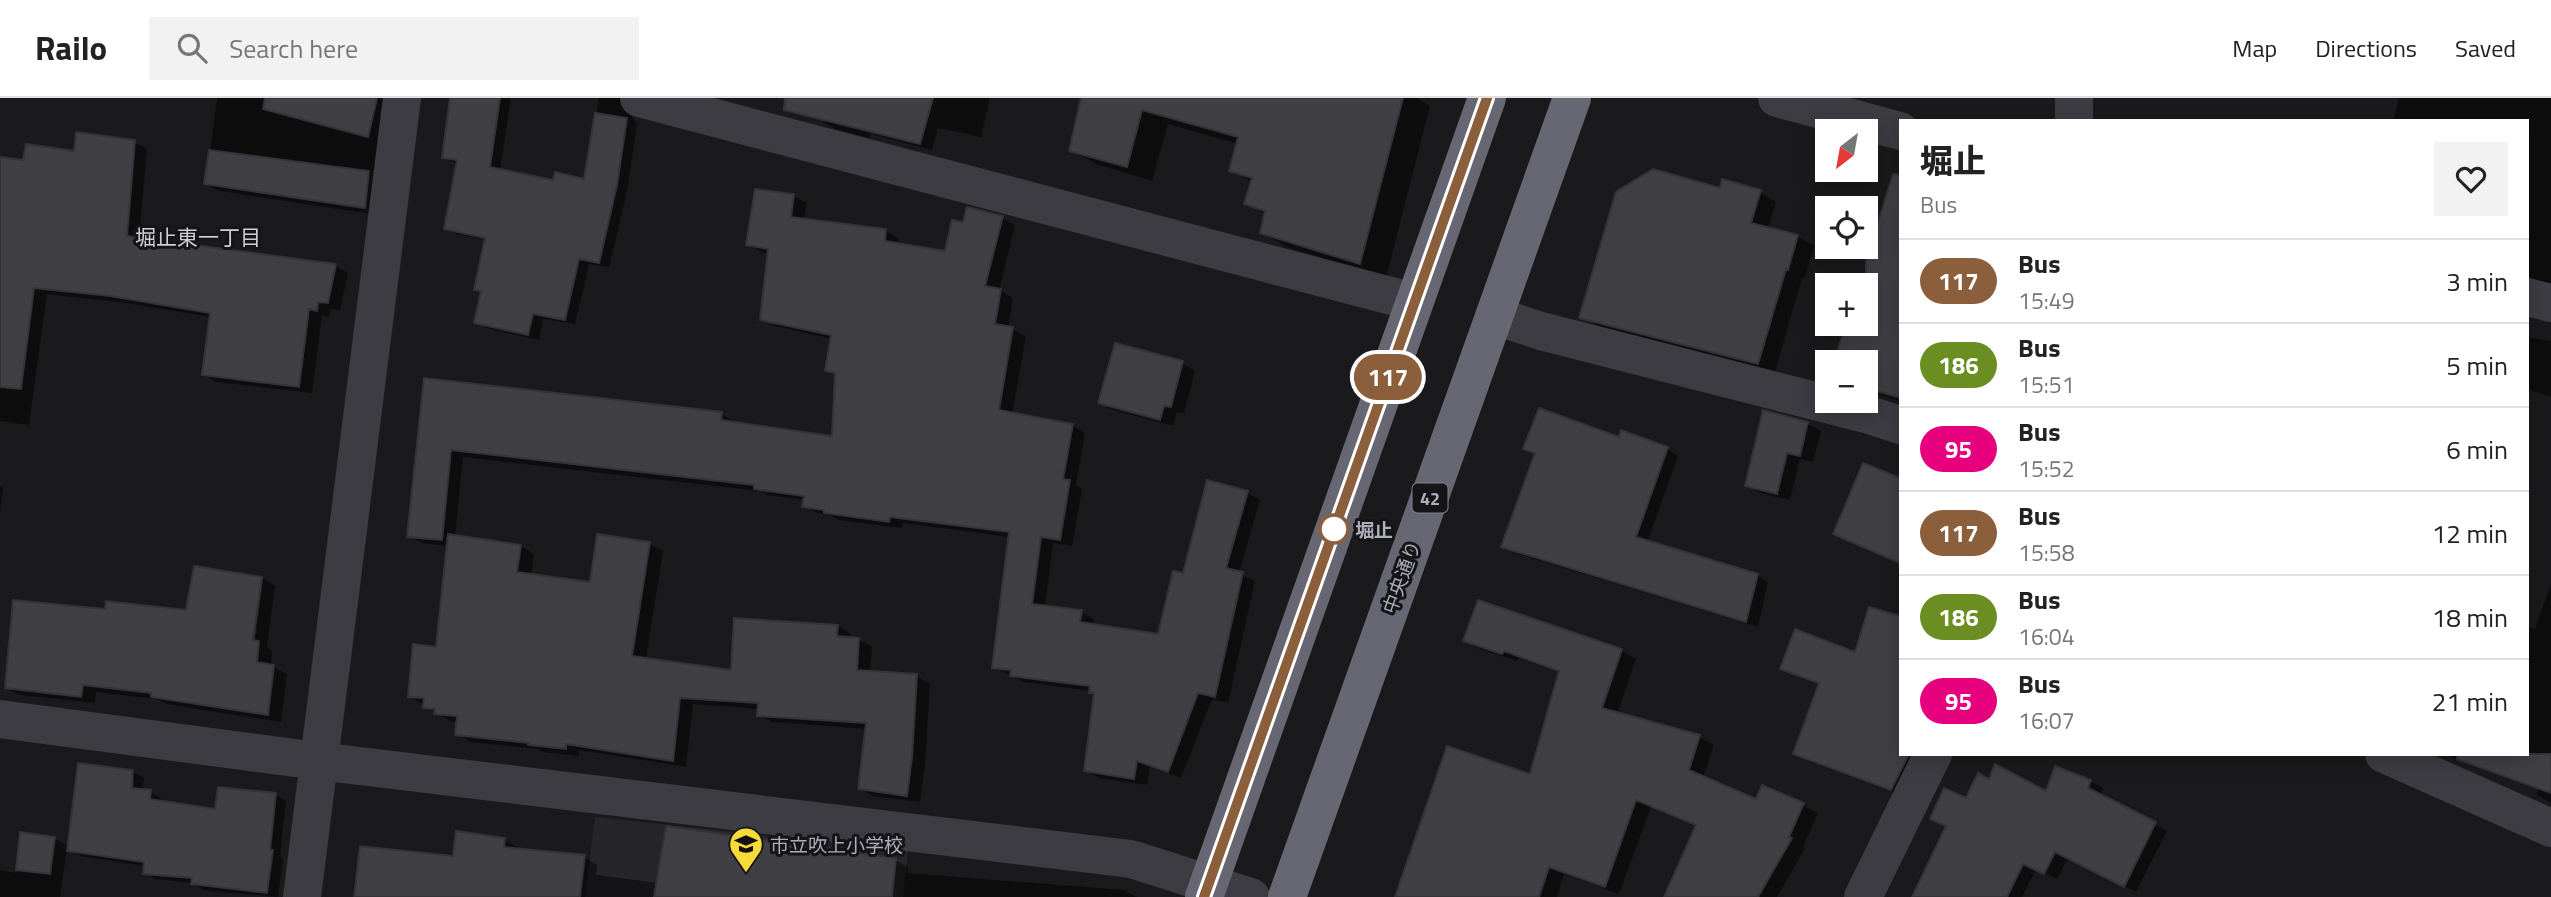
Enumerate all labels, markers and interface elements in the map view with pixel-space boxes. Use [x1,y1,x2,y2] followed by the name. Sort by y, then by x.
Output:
[149,17,639,80] search box
[35,23,107,73] text: Railo
[173,29,211,67] icon: search
[229,29,358,68] text: Search here
[2232,30,2277,66] text: Map
[2315,30,2417,66] text: Directions
[2455,30,2516,66] text: Saved
[1815,119,1878,182] north arrow
[1815,119,1878,413] map controls
[1920,136,1986,186] text: 堀止
[2434,142,2508,216] button: heart
[1920,187,1957,222] text: Bus
[1815,196,1878,259] button: locate
[135,221,261,253] district label: 堀止東一丁目
[2018,244,2060,283] text: Bus
[2446,262,2508,301] text: 3 min
[1938,263,1979,299] text: 117
[1815,273,1878,336] button: +
[2018,283,2075,318] text: 15:49
[2018,328,2060,367] text: Bus
[2446,346,2508,385] text: 5 min
[1938,347,1979,383] text: 186
[1815,350,1878,413] button: −
[1348,354,1428,400] line badge: 117
[1368,359,1408,395] text: 117
[2018,367,2075,402] text: 15:51
[2018,412,2060,451] text: Bus
[2446,430,2508,469] text: 6 min
[1945,431,1972,467] text: 95
[2018,451,2075,486] text: 15:52
[1412,484,1448,512] road number: 42
[2018,496,2060,535] text: Bus
[1319,514,1349,544] marker: 堀止
[2432,514,2508,553] text: 12 min
[1355,515,1393,544] place label: 堀止
[1938,515,1979,551] text: 117
[2018,535,2075,570] text: 15:58
[1374,536,1428,618] street label: 中央通り
[2018,580,2060,619] text: Bus
[2432,598,2508,637] text: 18 min
[1938,599,1979,635] text: 186
[2018,619,2075,654] text: 16:04
[2018,664,2060,703] text: Bus
[2432,682,2508,721] text: 21 min
[1945,683,1972,719] text: 95
[2018,703,2075,738] text: 16:07
[727,825,765,874] school or university icon: 市立吹上小学校
[770,830,903,859] place label: 市立吹上小学校

